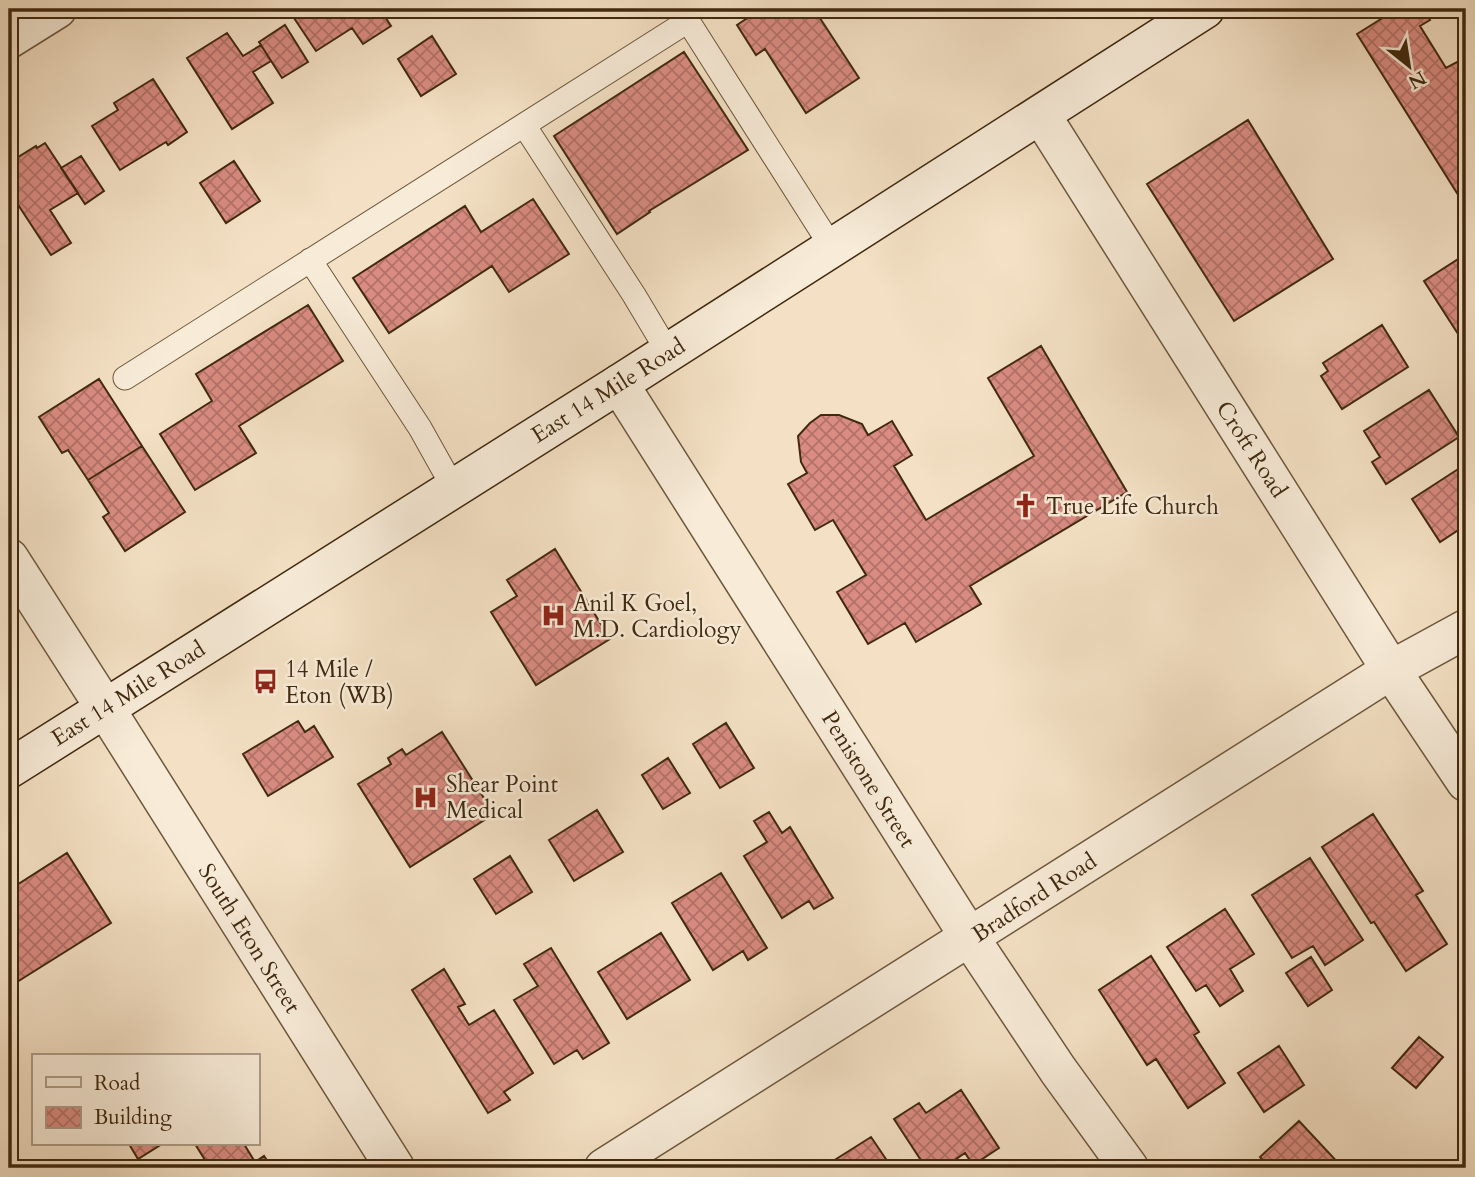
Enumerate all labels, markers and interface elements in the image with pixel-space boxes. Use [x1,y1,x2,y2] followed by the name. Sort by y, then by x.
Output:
[1374,32,1444,102] north arrow
[1403,64,1431,95] text: N
[525,330,692,450] street label: East 14 Mile Road
[1209,395,1295,504] street label: Croft Road
[1046,491,1219,522] place label: True Life Church
[1012,492,1040,520] church icon: True Life Church
[573,588,742,645] place label: Anil K Goel, M.D. Cardiology
[539,602,567,630] hospital icon: Anil K Goel, M.D. Cardiology
[45,633,212,753] street label: East 14 Mile Road
[285,654,394,711] place label: 14 Mile / Eton (WB)
[251,668,279,696] bus stop icon: 14 Mile / Eton (WB)
[814,705,923,854] street label: Penistone Street
[446,769,558,826] place label: Shear Point Medical
[412,783,440,811] hospital icon: Shear Point Medical
[966,845,1103,949] street label: Bradford Road
[191,857,308,1019] street label: South Eton Street
[32,1054,259,1146] legend
[94,1069,140,1098] text: Road
[94,1103,172,1132] text: Building

